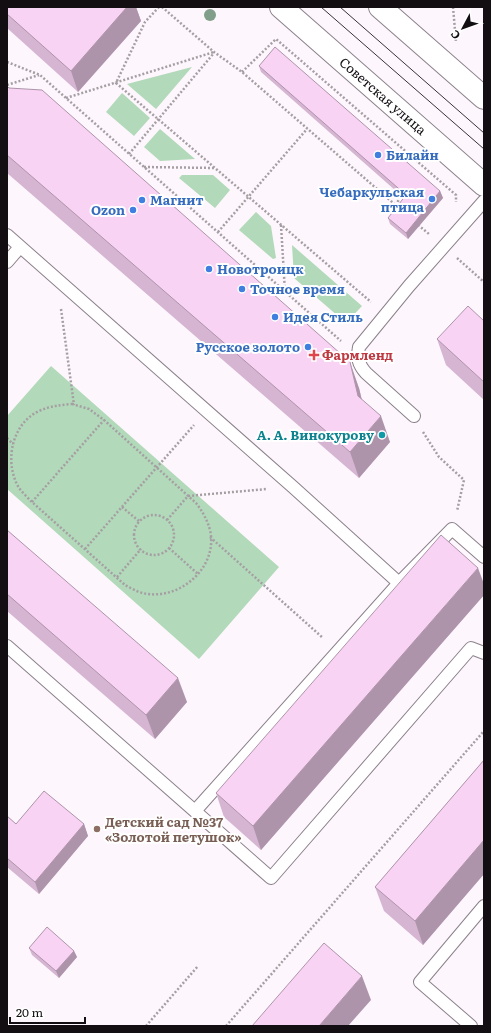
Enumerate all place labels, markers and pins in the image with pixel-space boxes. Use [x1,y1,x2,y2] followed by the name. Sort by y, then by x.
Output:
[386,145,439,164] place label: Билайн
[373,150,383,160] marker: Билайн
[319,182,424,216] place label: Чебаркульская птица
[150,190,204,209] place label: Магнит
[427,194,437,204] marker: Чебаркульская птица
[137,195,147,205] marker: Магнит
[91,200,125,219] place label: Ozon
[128,205,138,215] marker: Ozon
[217,259,304,278] place label: Новотроицк
[204,264,214,274] marker: Новотроицк
[250,279,345,298] place label: Точное время
[237,284,247,294] marker: Точное время
[283,307,363,326] place label: Идея Стиль
[270,312,280,322] marker: Идея Стиль
[196,337,300,356] place label: Русское золото
[303,342,313,352] marker: Русское золото
[322,345,393,364] place label: Фармленд
[309,350,319,360] marker: Фармленд
[257,425,374,444] place label: А. А. Винокурову
[377,430,387,440] marker: А. А. Винокурову
[105,812,241,846] place label: Детский сад №37 «Золотой петушок»
[92,824,102,834] marker: Детский сад №37 «Золотой петушок»

